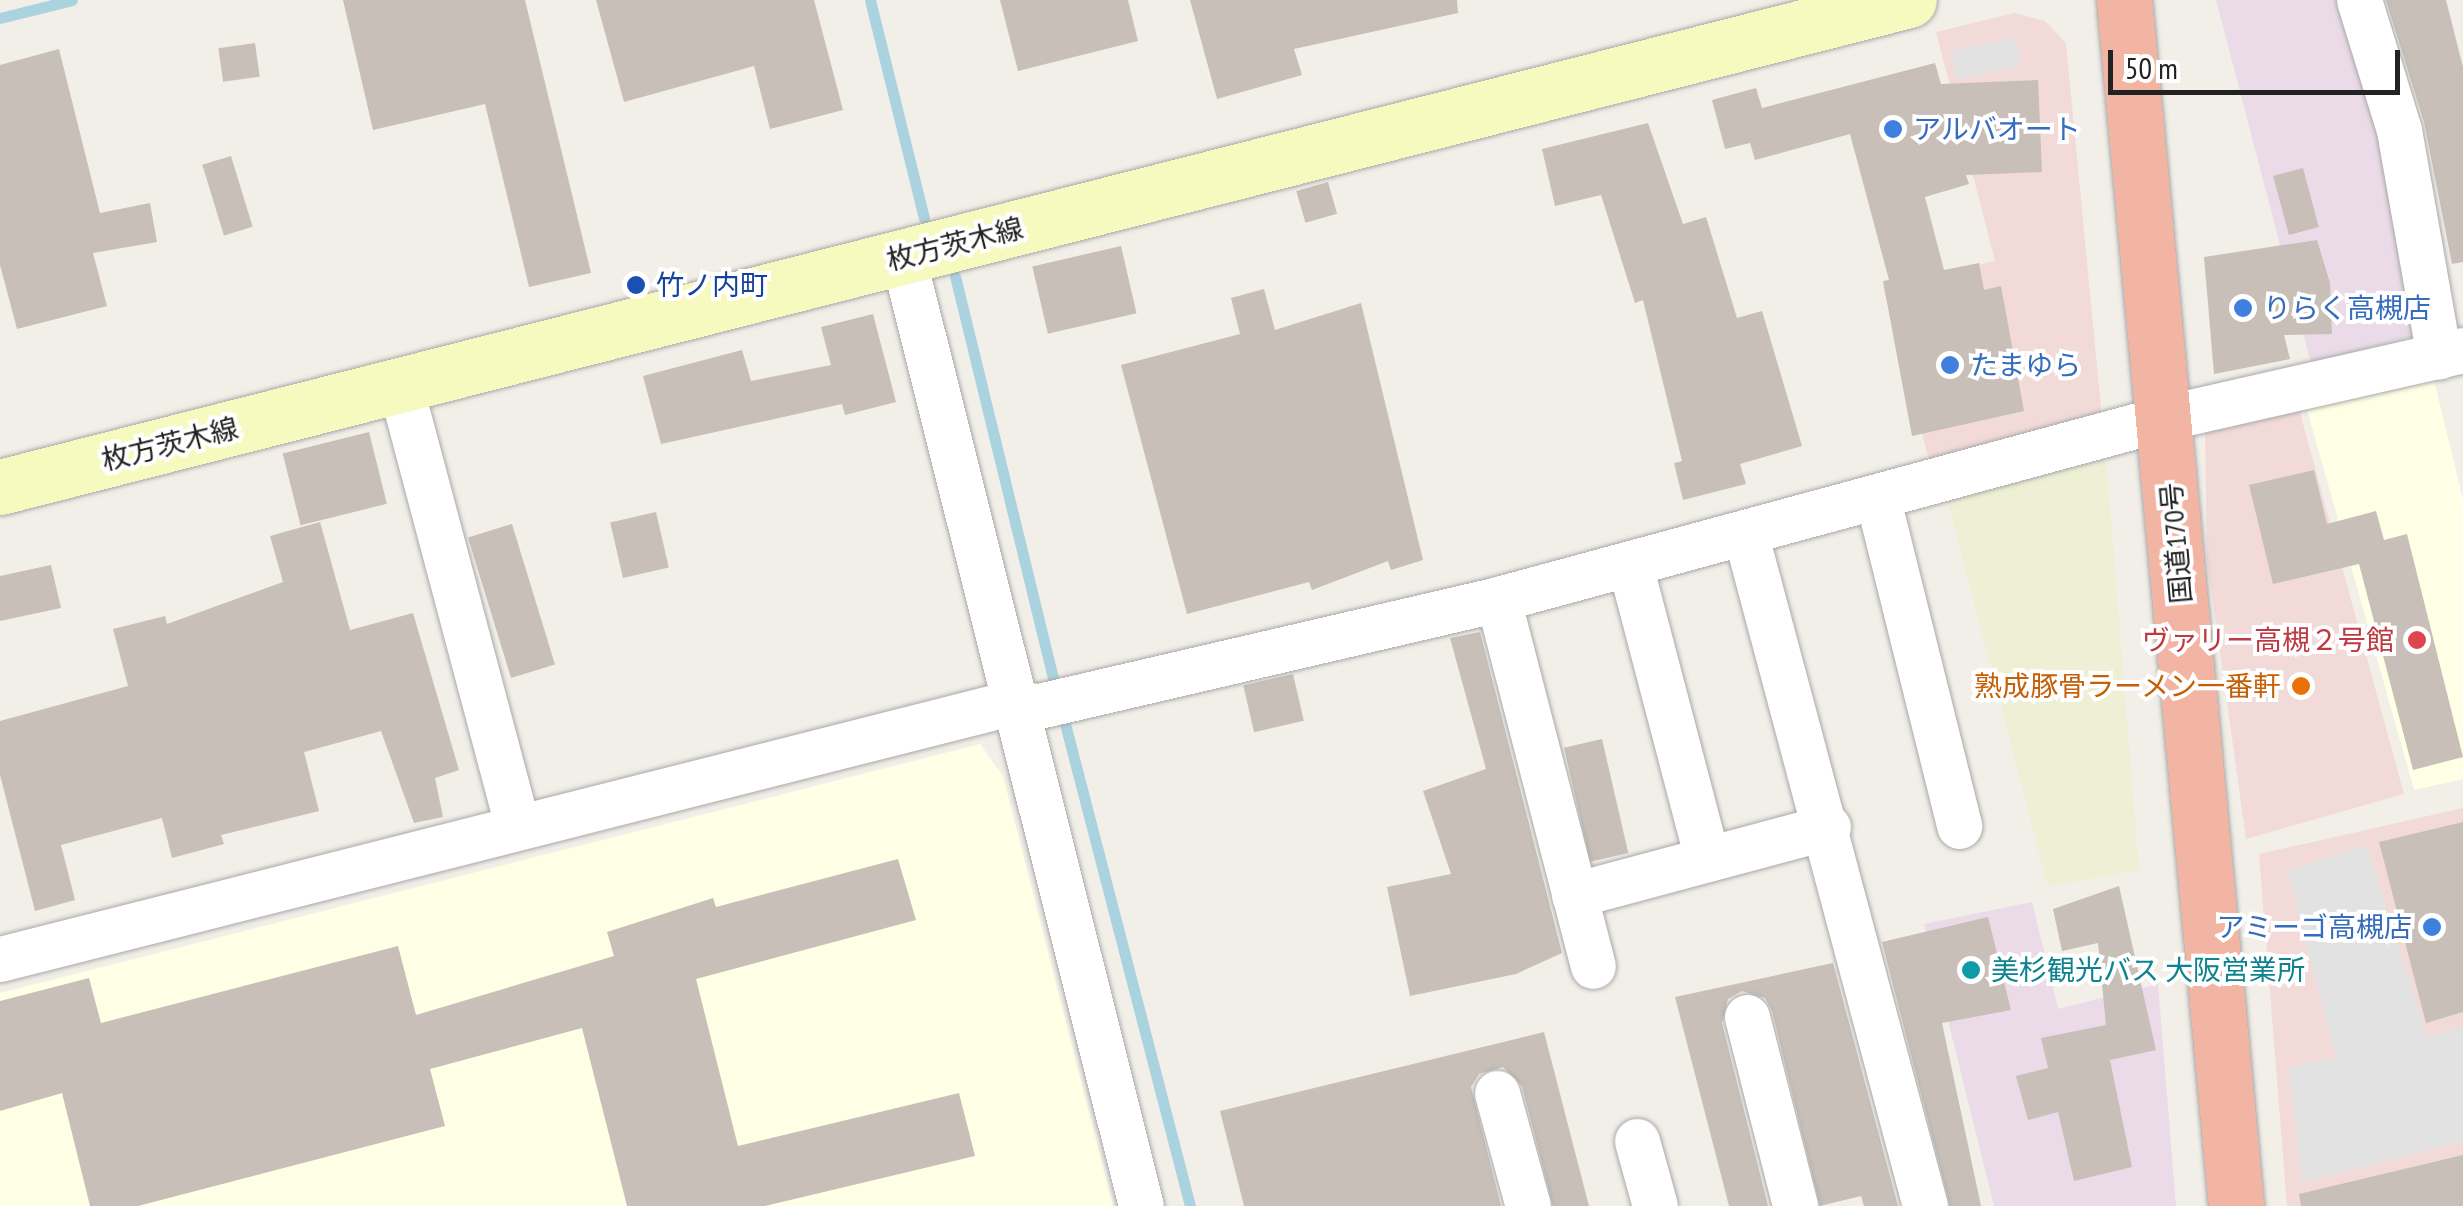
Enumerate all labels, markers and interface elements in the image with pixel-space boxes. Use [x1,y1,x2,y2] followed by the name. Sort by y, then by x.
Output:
[2113,30,2406,92] scale bar
[2125,48,2178,87] text: 50 m
[1913,112,2081,146] place label: アルバオート
[1882,118,1904,140] marker: アルバオート
[883,211,1027,277] street label: 枚方茨木線
[656,268,768,302] place label: 竹ノ内町
[625,274,647,296] marker: 竹ノ内町
[2263,291,2431,325] place label: りらく高槻店
[2232,297,2254,319] marker: りらく高槻店
[1970,348,2082,382] place label: たまゆら
[1939,354,1961,376] marker: たまゆら
[98,411,242,477] street label: 枚方茨木線
[2154,481,2198,605] street label: 国道170号
[2142,623,2394,657] place label: ヴァリー高槻２号館
[2404,627,2430,653] marker: ヴァリー高槻２号館
[1973,669,2281,703] place label: 熟成豚骨ラーメン一番軒
[2290,675,2312,697] marker: 熟成豚骨ラーメン一番軒
[2216,910,2412,944] place label: アミーゴ高槻店
[2421,916,2443,938] marker: アミーゴ高槻店
[1991,953,2305,987] place label: 美杉観光バス 大阪営業所
[1960,959,1982,981] marker: 美杉観光バス 大阪営業所

